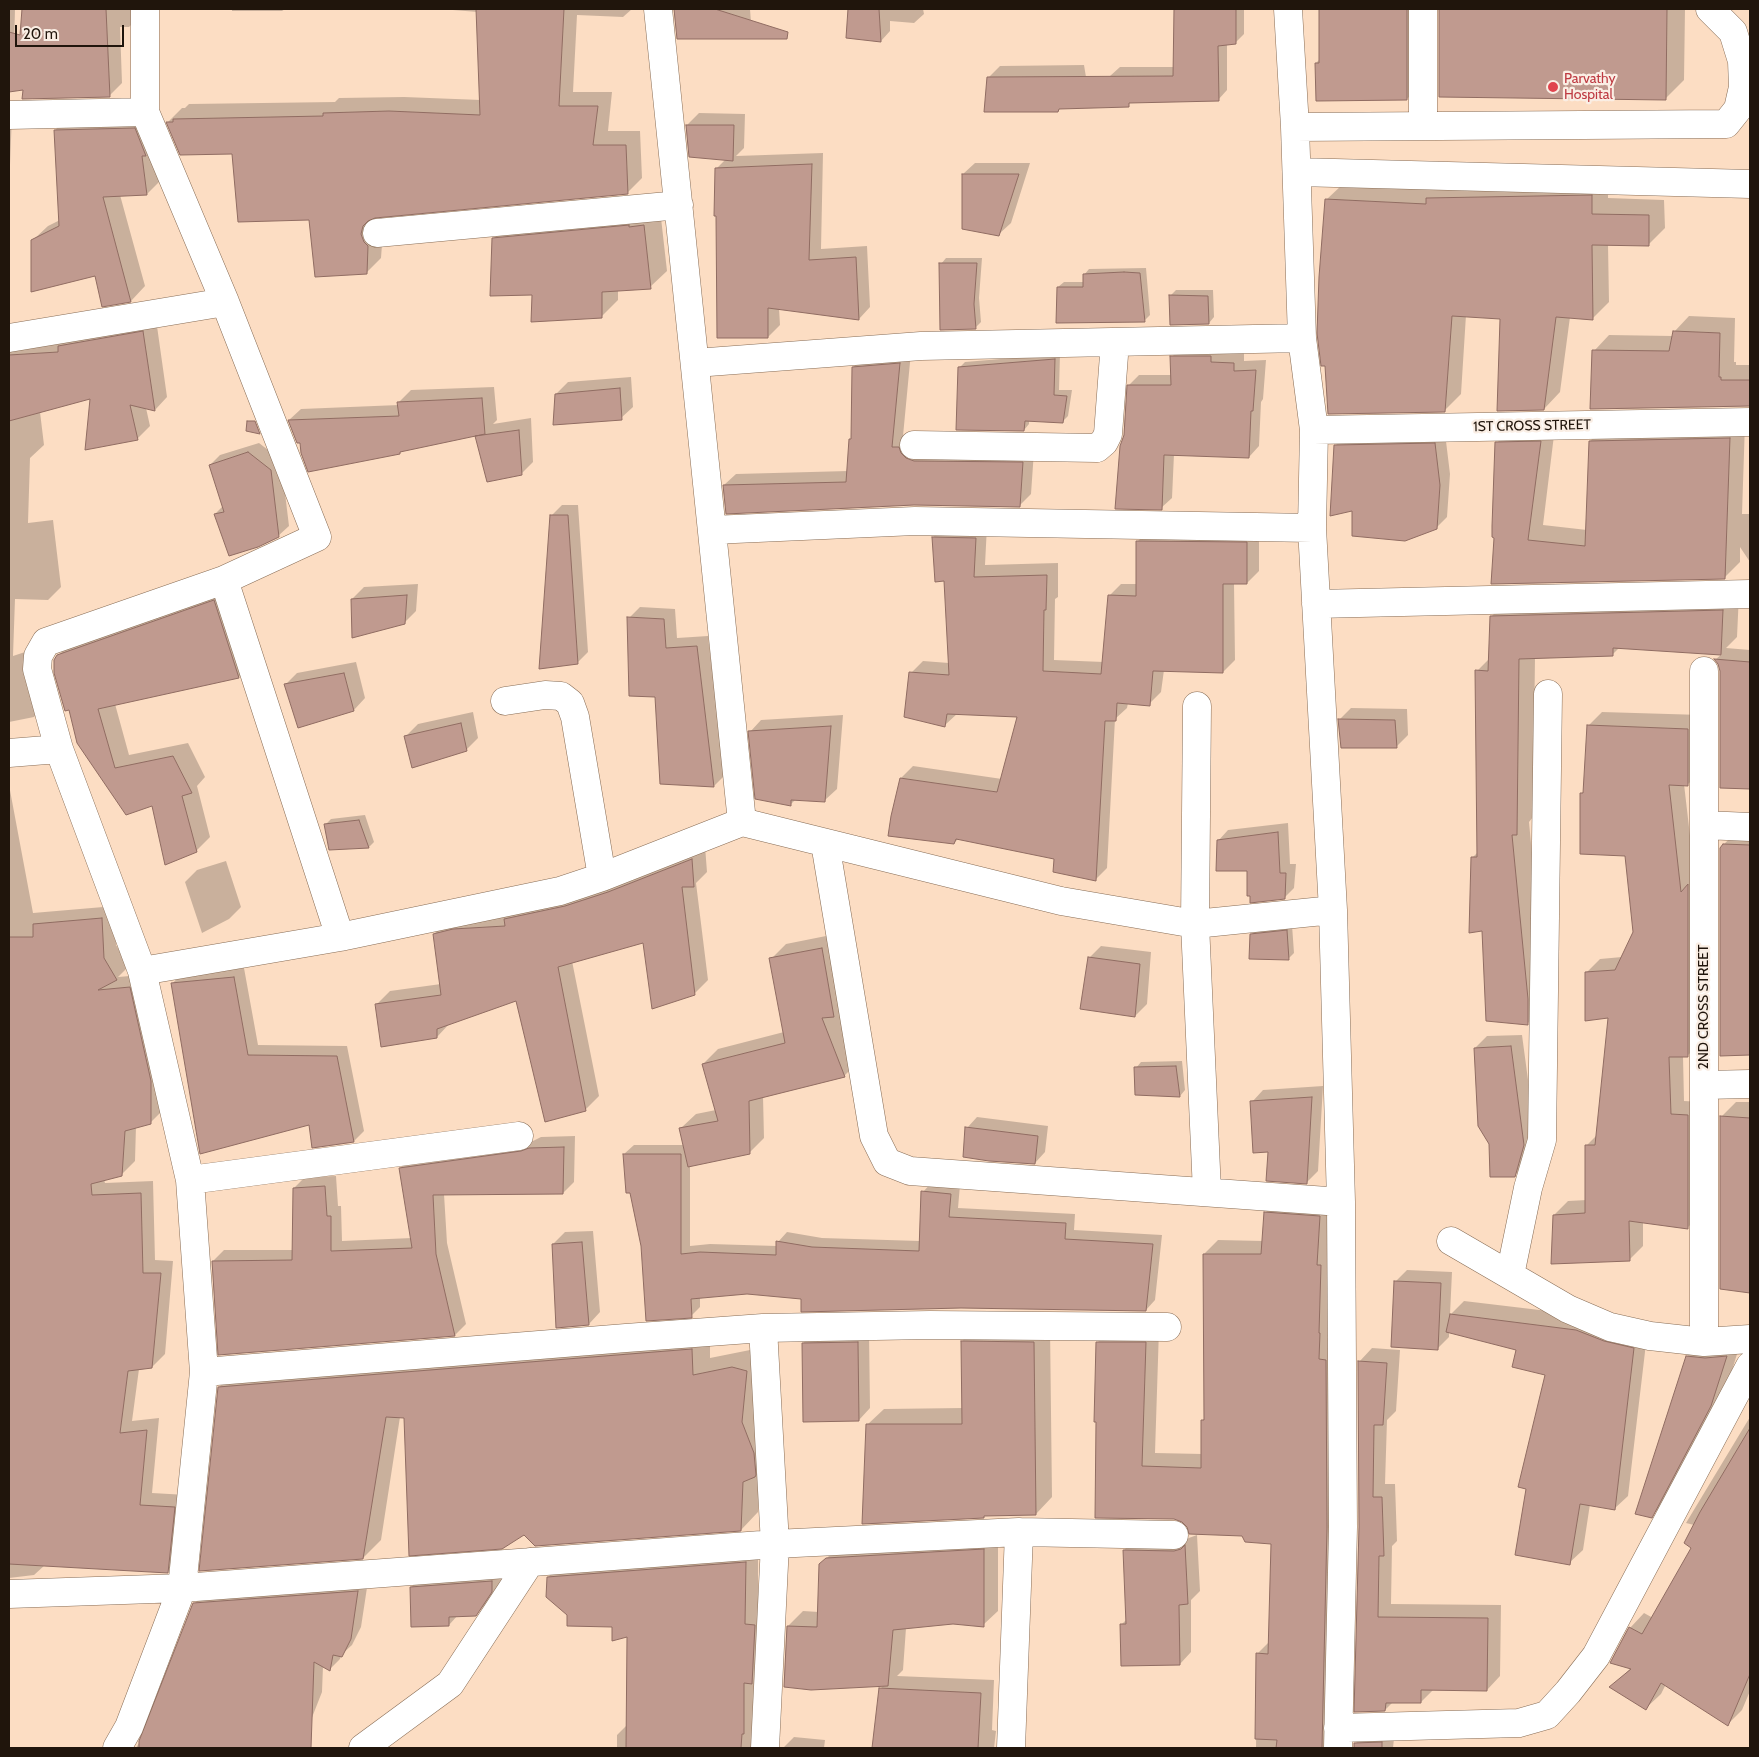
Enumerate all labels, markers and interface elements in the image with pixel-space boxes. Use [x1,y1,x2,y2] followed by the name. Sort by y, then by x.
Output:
[18,15,126,47] scale bar
[23,25,58,43] text: 20 m
[1564,71,1616,104] place label: Parvathy Hospital
[1546,80,1560,94] marker: Parvathy Hospital
[1473,417,1591,435] street label: 1ST CROSS STREET
[1696,945,1712,1069] street label: 2ND CROSS STREET

